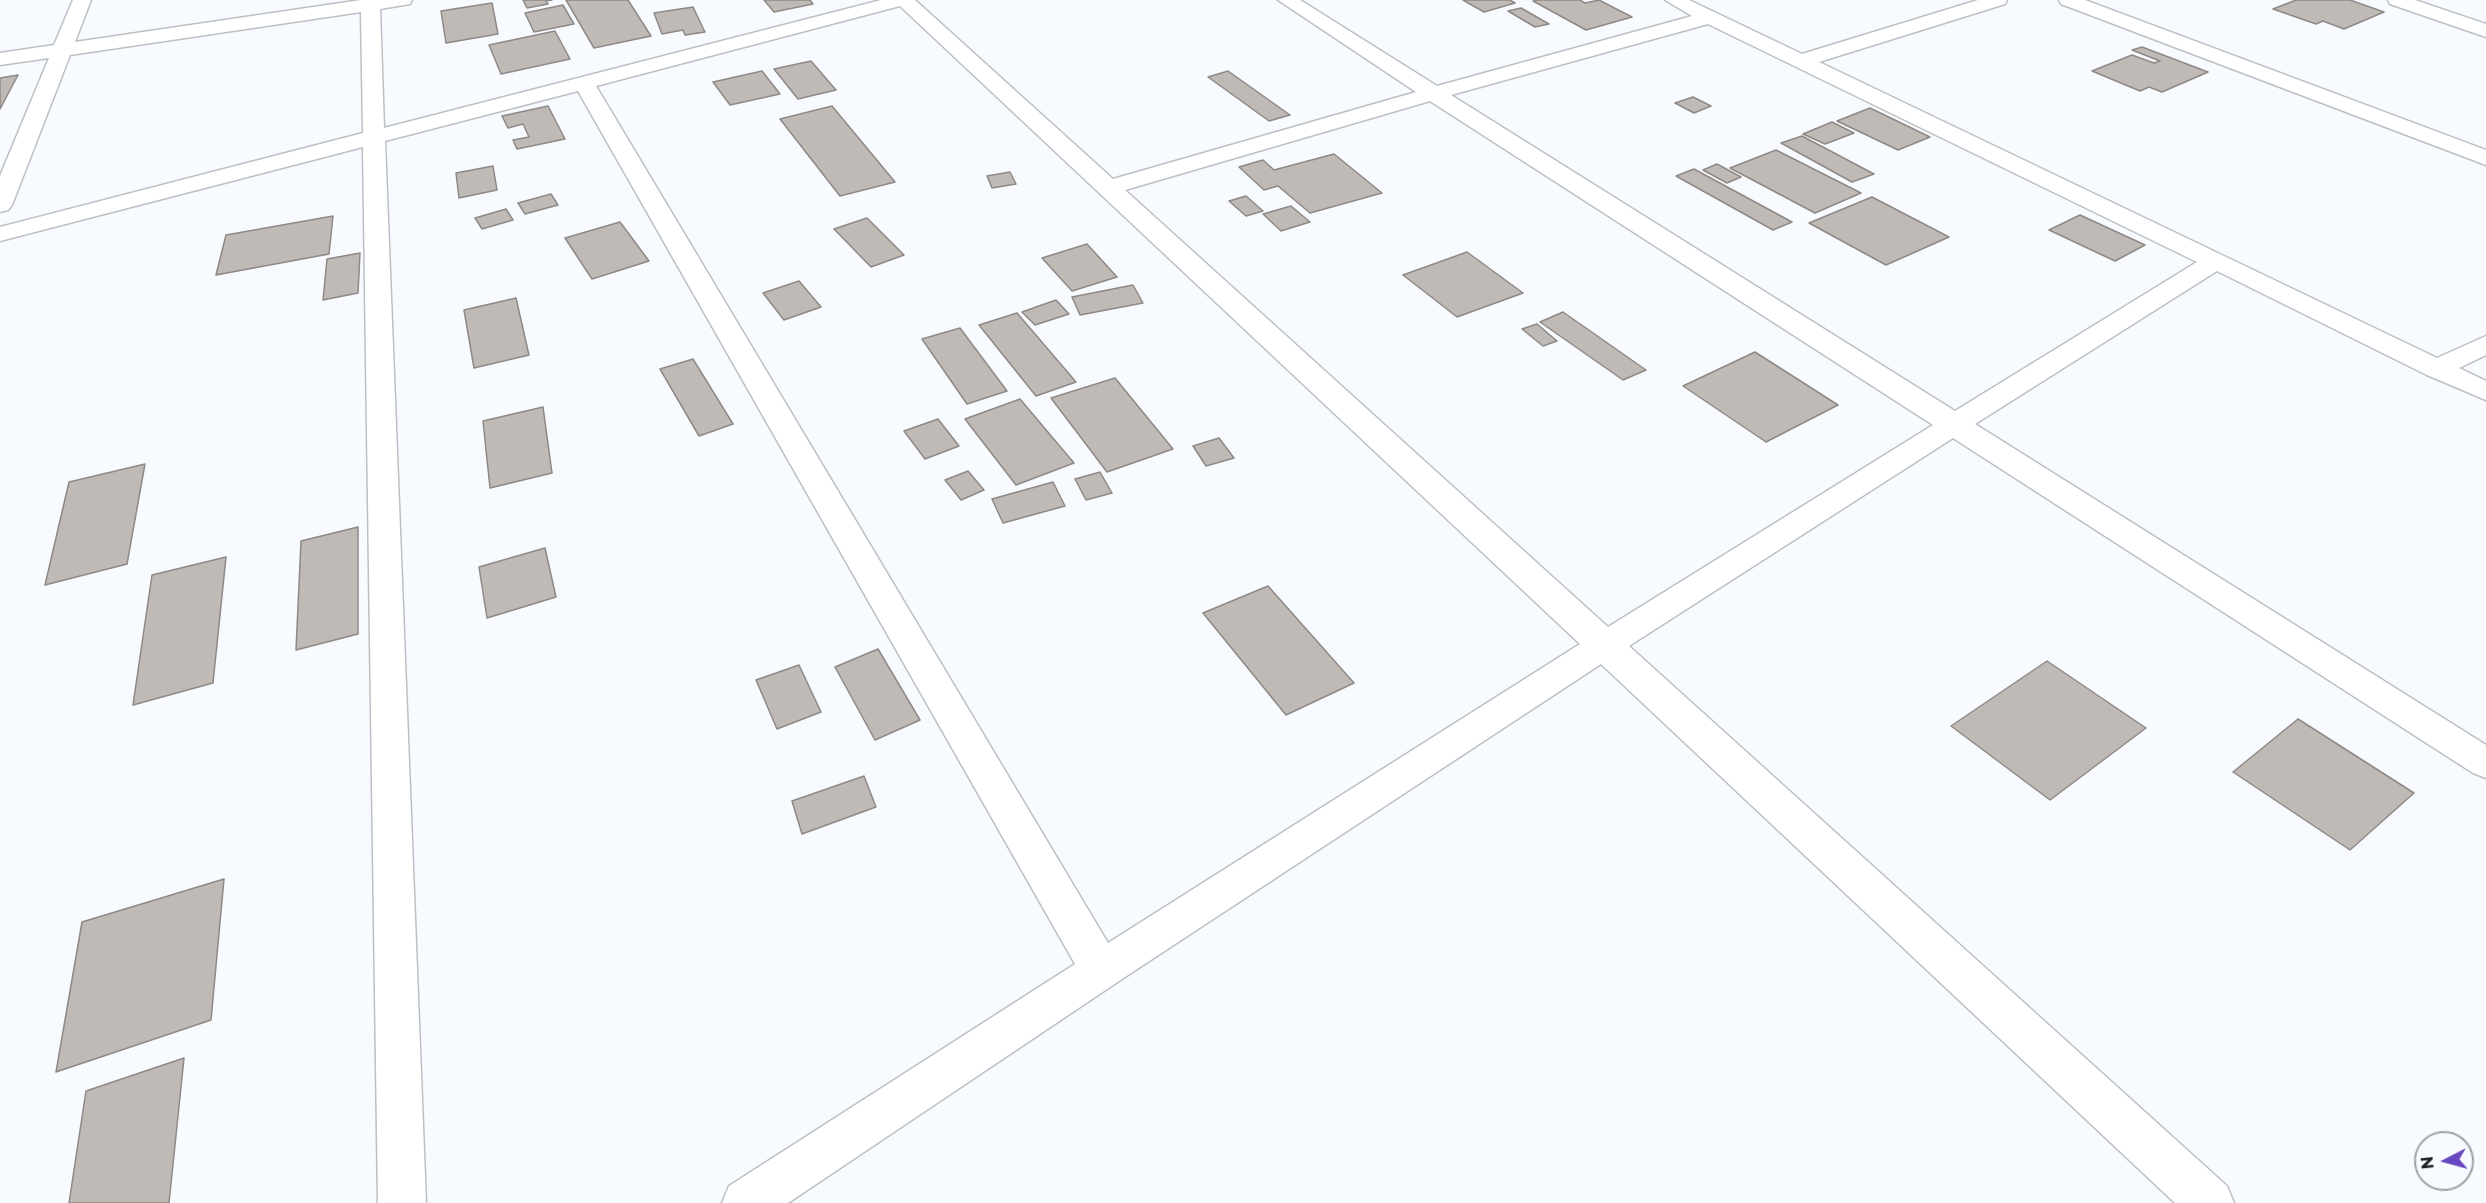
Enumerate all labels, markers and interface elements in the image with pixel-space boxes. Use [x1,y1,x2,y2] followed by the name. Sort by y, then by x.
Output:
[2414,1131,2474,1191] north arrow
[2417,1155,2438,1170] text: N

